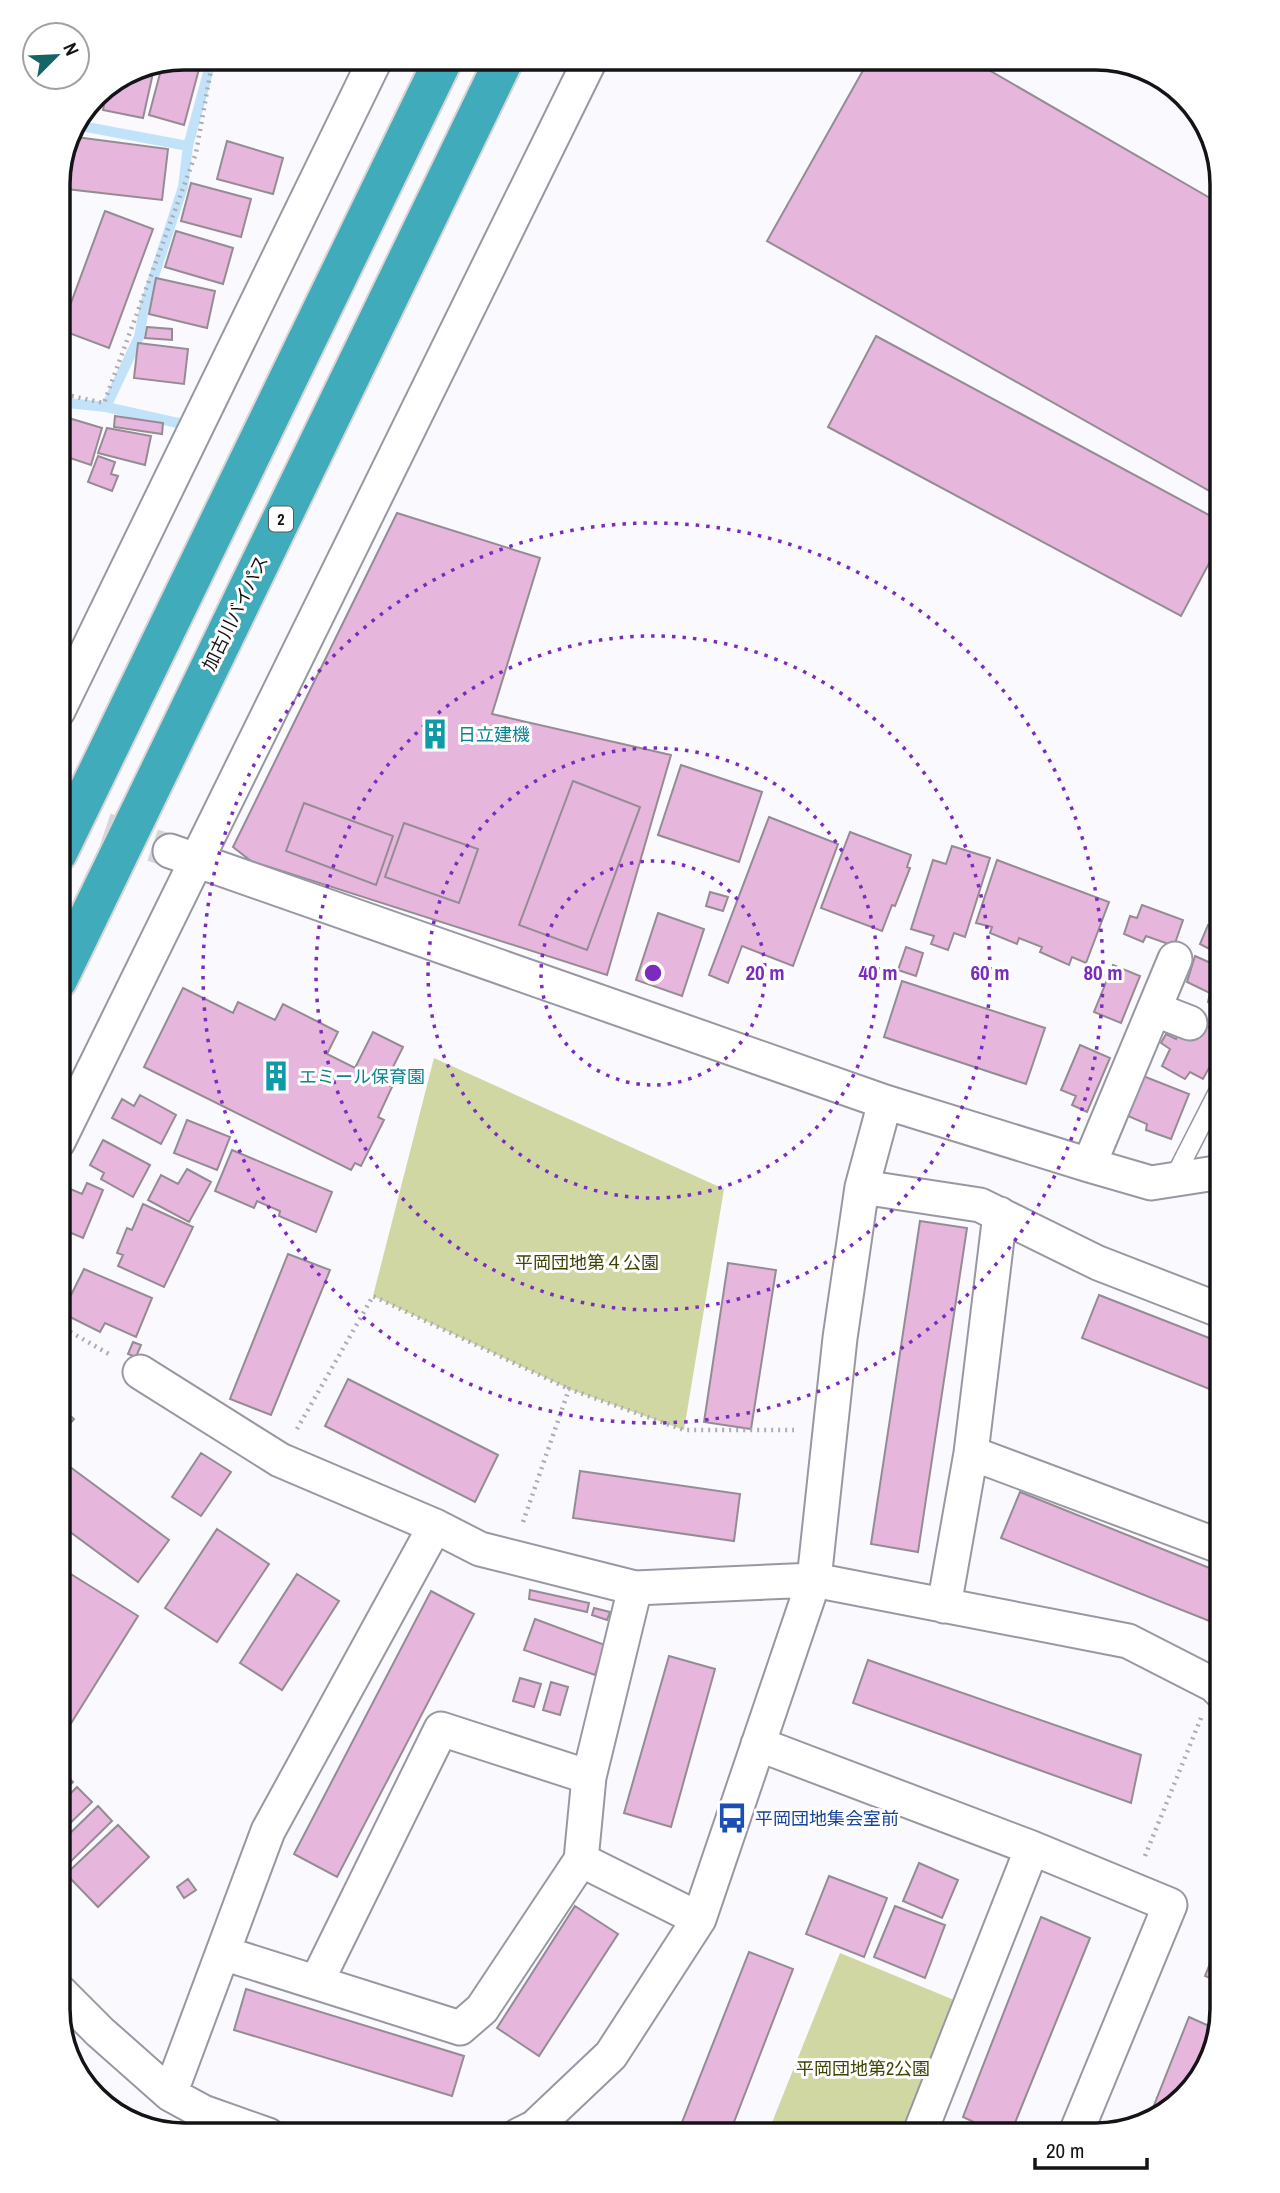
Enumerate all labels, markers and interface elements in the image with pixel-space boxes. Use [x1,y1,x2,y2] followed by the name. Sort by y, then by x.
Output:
[21,21,91,91] north arrow
[57,39,86,60] text: N
[269,506,293,532] road number: 2
[196,551,274,675] street label: 加古川バイパス
[418,717,452,751] building icon: 日立建機
[458,722,530,747] place label: 日立建機
[745,958,785,987] text: 20 m
[858,958,898,987] text: 40 m
[970,958,1010,987] text: 60 m
[1083,958,1123,987] text: 80 m
[641,961,665,985] centre of rings
[259,1059,293,1093] building icon: エミール保育園
[299,1064,425,1089] place label: エミール保育園
[515,1250,659,1275] park label: 平岡団地第４公園
[715,1801,749,1835] bus stop icon: 平岡団地集会室前
[755,1806,899,1831] place label: 平岡団地集会室前
[796,2056,930,2081] park label: 平岡団地第2公園
[1035,2126,1147,2170] scale bar
[1046,2136,1084,2165] text: 20 m

